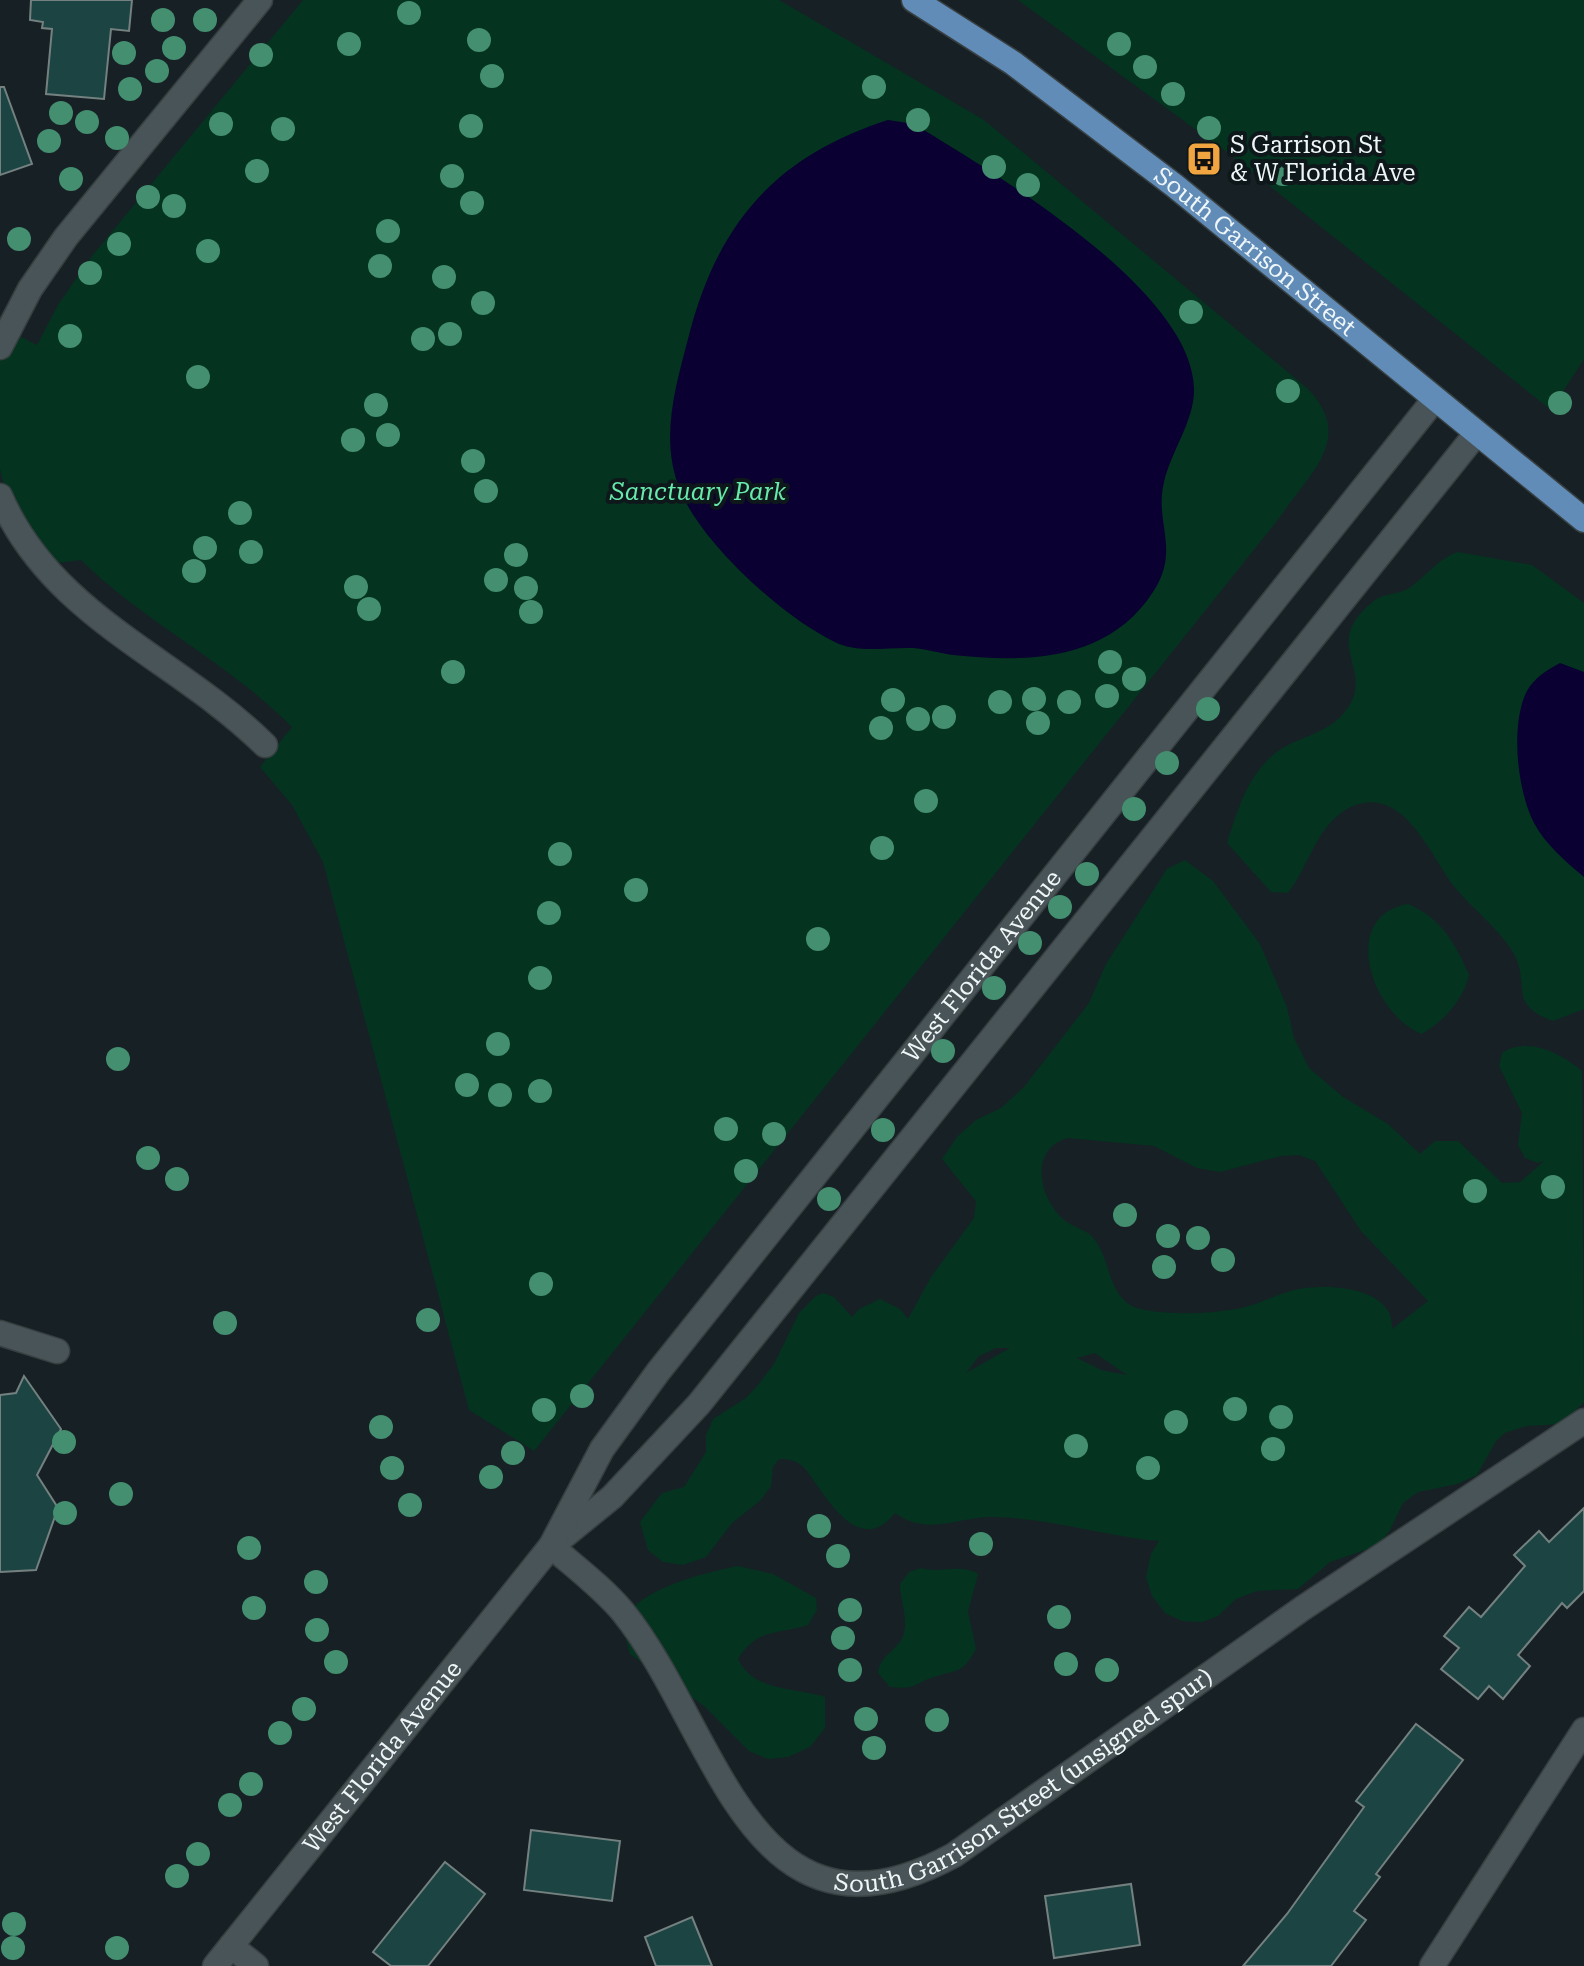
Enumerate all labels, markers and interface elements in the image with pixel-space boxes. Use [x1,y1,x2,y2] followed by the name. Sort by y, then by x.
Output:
[1230,131,1415,187] place label: S Garrison St & W Florida Ave
[1185,140,1223,178] bus stop icon: S Garrison St & W Florida Ave
[1149,161,1361,342] street label: South Garrison Street
[609,478,786,506] park label: Sanctuary Park
[897,865,1067,1068] street label: West Florida Avenue
[297,1655,468,1858] street label: West Florida Avenue
[832,1663,1218,1898] street label: South Garrison Street (unsigned spur)

